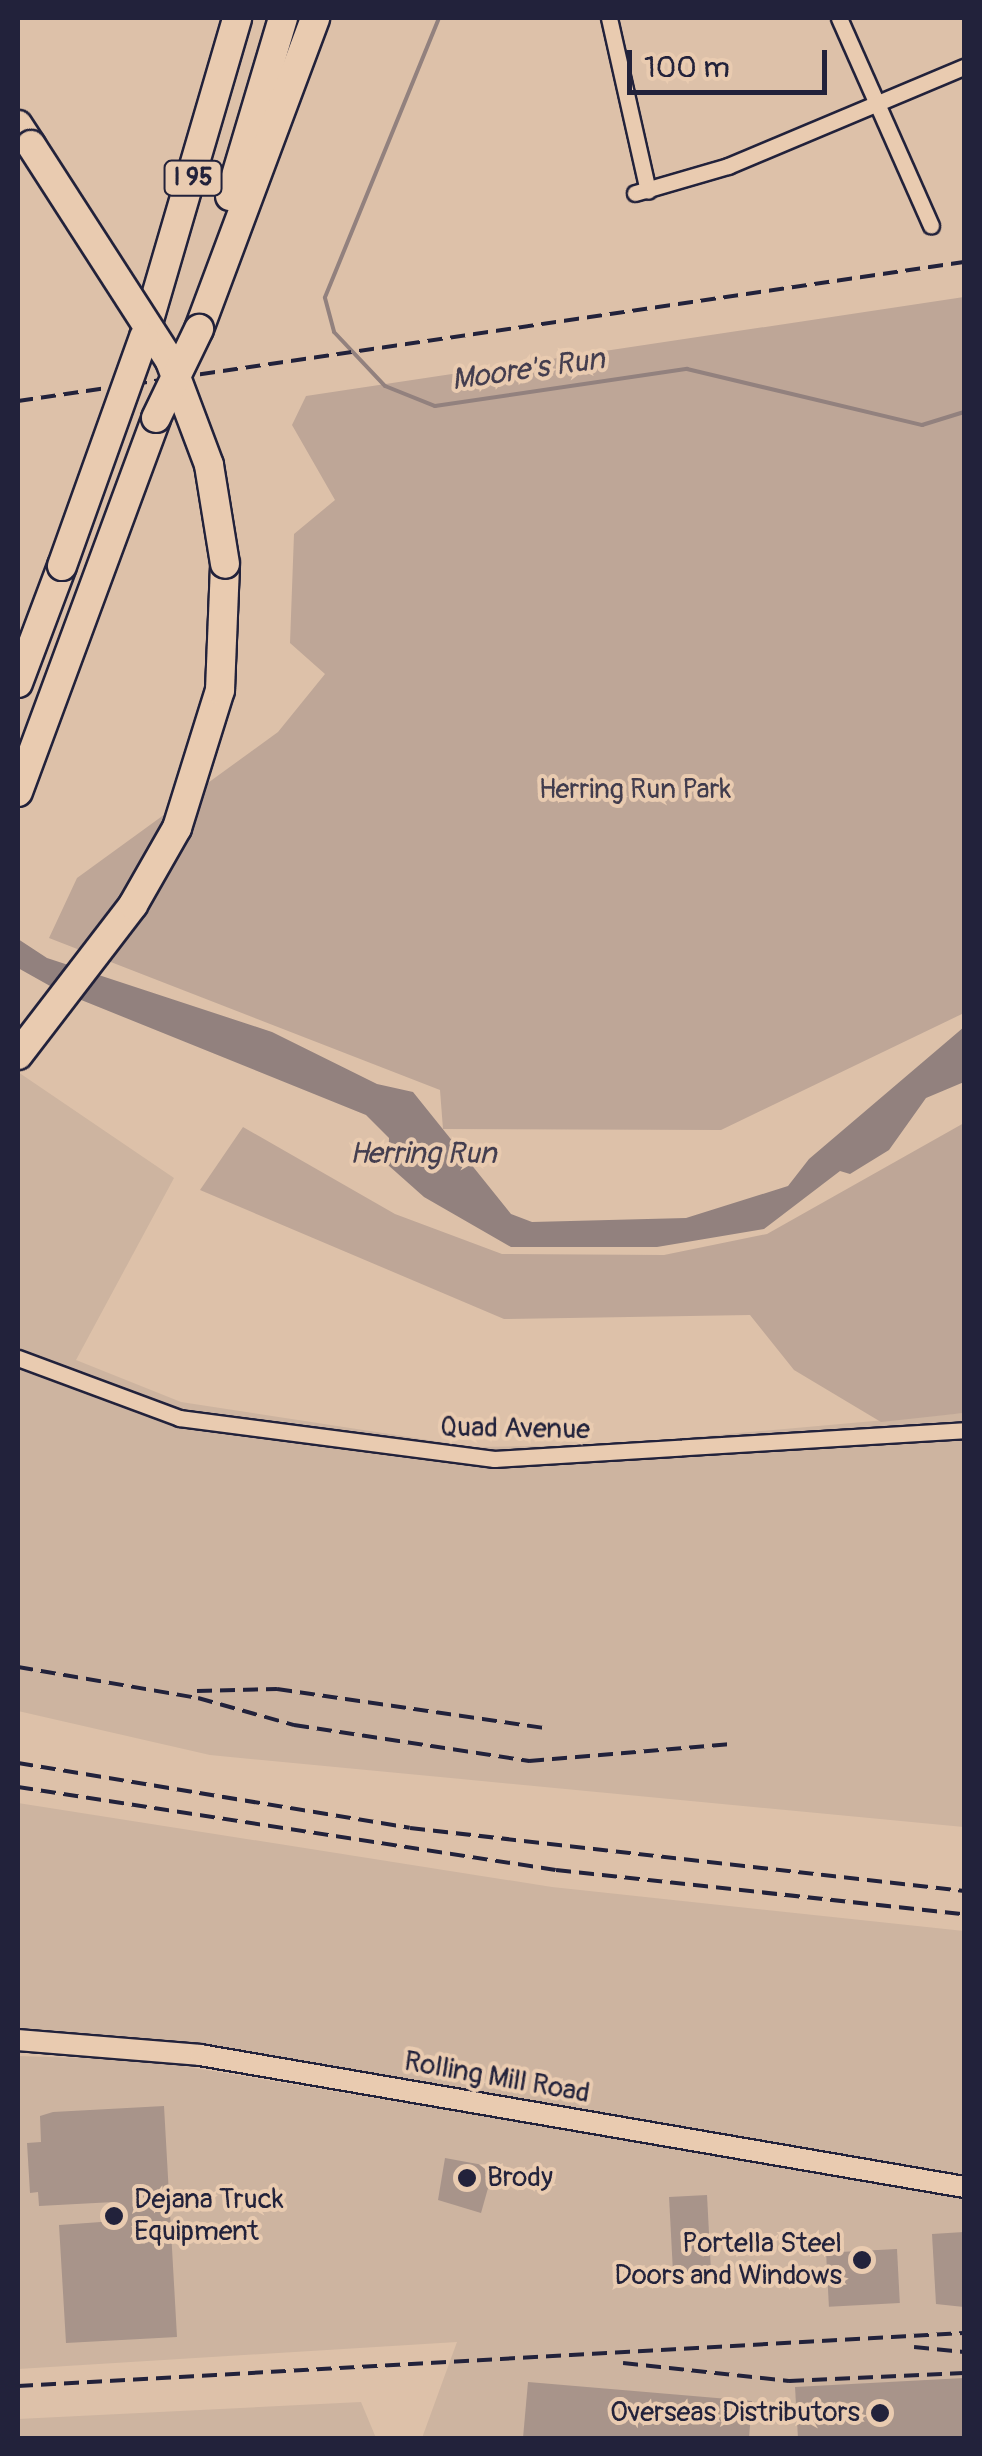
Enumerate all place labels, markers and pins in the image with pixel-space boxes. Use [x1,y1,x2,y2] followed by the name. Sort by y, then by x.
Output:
[487,2161,553,2195] place label: Brody
[456,2167,478,2189] marker: Brody
[134,2183,284,2249] place label: Dejana Truck Equipment
[103,2205,125,2227] marker: Dejana Truck Equipment
[614,2227,842,2293] place label: Portella Steel Doors and Windows
[851,2249,873,2271] marker: Portella Steel Doors and Windows
[610,2396,860,2430] place label: Overseas Distributors
[869,2402,891,2424] marker: Overseas Distributors

